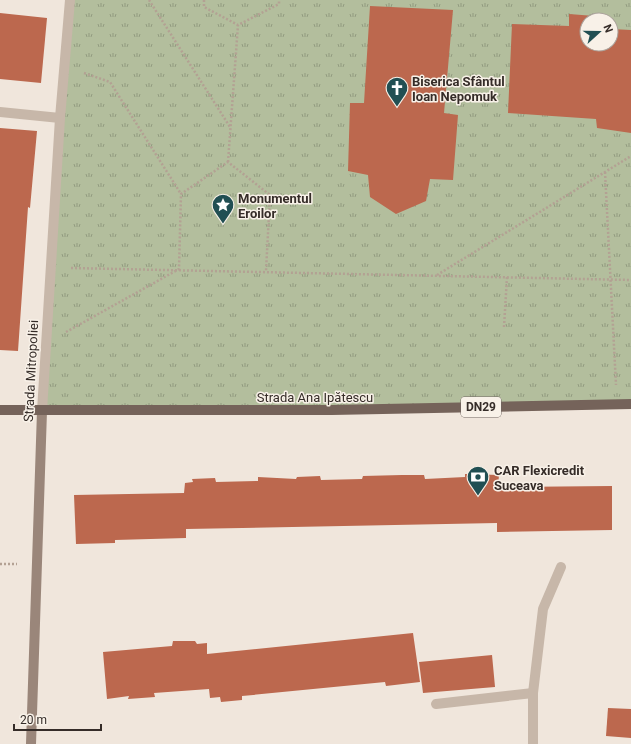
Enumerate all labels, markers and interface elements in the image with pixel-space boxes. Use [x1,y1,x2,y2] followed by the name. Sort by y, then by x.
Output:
[579,12,619,52] north arrow
[600,23,615,35] text: N
[412,74,505,104] place label: Biserica Sfântul Ioan Nepomuk
[384,75,410,108] church icon: Biserica Sfântul Ioan Nepomuk
[238,191,312,221] place label: Monumentul Eroilor
[210,192,236,225] place icon: Monumentul Eroilor
[21,319,41,423] street label: Strada Mitropoliei
[257,390,373,405] street label: Strada Ana Ipătescu
[461,397,501,417] road number: DN29
[494,463,585,493] place label: CAR Flexicredit Suceava
[465,464,491,497] bank icon: CAR Flexicredit Suceava
[14,706,101,732] scale bar
[20,713,47,727] text: 20 m

